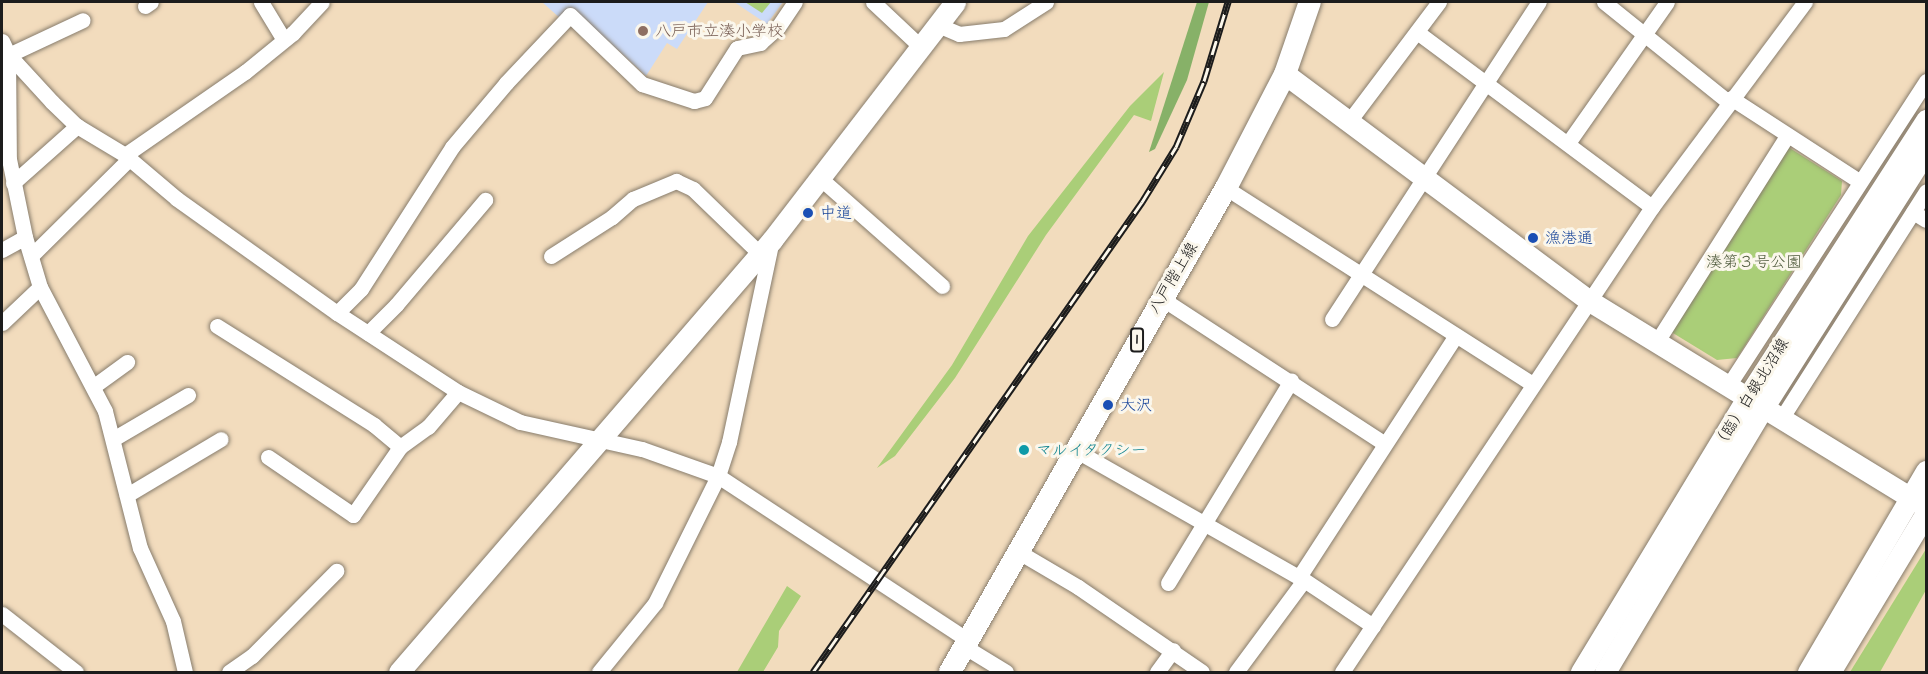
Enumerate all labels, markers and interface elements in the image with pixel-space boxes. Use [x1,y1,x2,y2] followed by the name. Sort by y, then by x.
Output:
[655,21,783,41] place label: 八戸市立湊小学校
[636,24,650,38] marker: 八戸市立湊小学校
[820,203,852,223] place label: 中道
[801,206,815,220] marker: 中道
[1545,228,1593,248] place label: 漁港通
[1526,231,1540,245] marker: 漁港通
[1144,239,1202,317] street label: 八戸階上線
[1706,252,1802,272] park label: 湊第３号公園
[1130,328,1144,352] road number: 1
[1709,335,1793,453] street label: （臨）白銀北沼線
[1120,395,1152,415] place label: 大沢
[1101,398,1115,412] marker: 大沢
[1036,440,1148,460] place label: マルイタクシー
[1017,443,1031,457] marker: マルイタクシー

